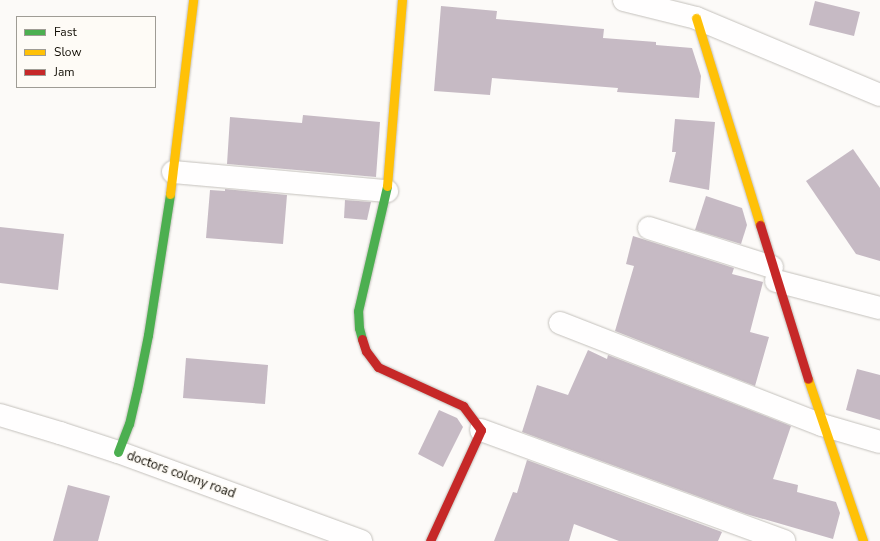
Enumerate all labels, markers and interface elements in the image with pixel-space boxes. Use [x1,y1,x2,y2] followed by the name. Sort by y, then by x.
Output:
[16,16,156,88] legend
[54,24,77,40] text: Fast
[54,44,82,60] text: Slow
[54,64,75,80] text: Jam
[125,448,237,502] street label: doctors colony road

